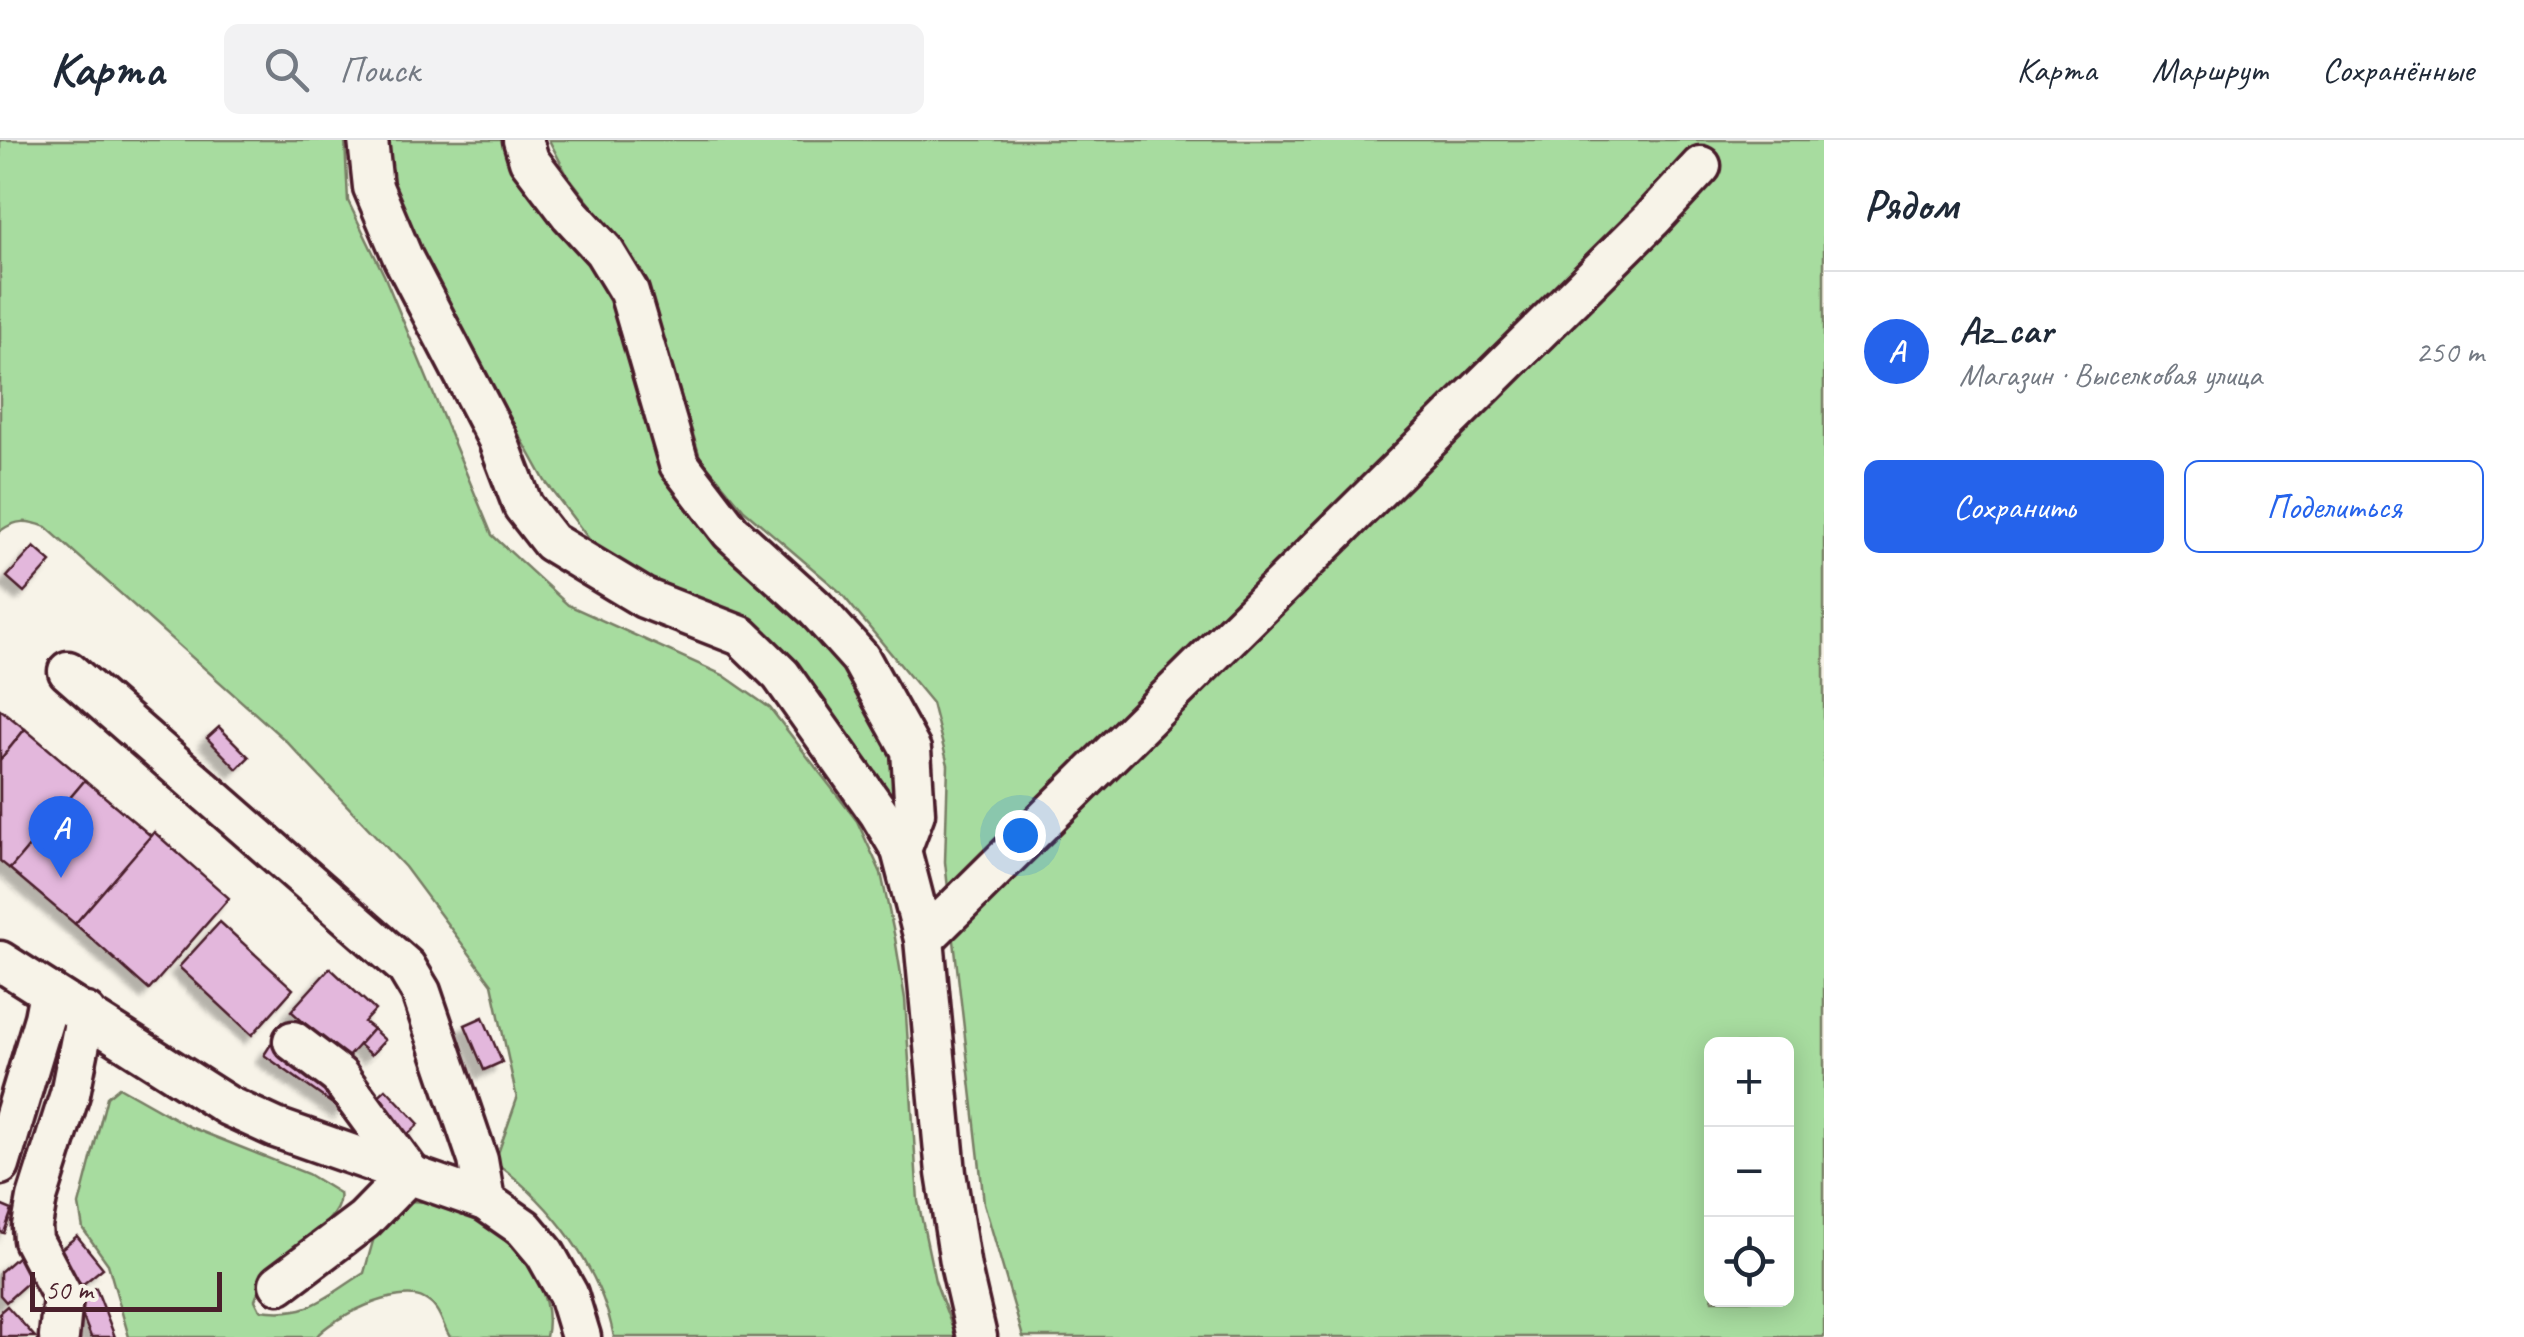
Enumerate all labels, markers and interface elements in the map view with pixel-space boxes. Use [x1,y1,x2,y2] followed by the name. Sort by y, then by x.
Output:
[224,24,924,114] search box
[50,39,164,99] text: Карта
[259,42,314,97] icon: search
[339,46,420,93] text: Поиск
[2016,47,2097,92] text: Карта
[2152,47,2267,92] text: Маршрут
[2322,47,2474,92] text: Сохранённые
[1864,179,1958,232] text: Рядом
[1959,307,2053,354] text: Az_car
[1888,331,1905,372] text: A
[2415,331,2484,372] text: 250 m
[1959,354,2262,395] text: Магазин · Выселковая улица
[1864,460,2164,553] button: Сохранить
[2184,460,2484,553] button: Поделиться
[28,796,94,878] pin: A
[995,810,1046,861] your location
[1704,1037,1794,1307] map controls
[1704,1037,1794,1127] button: +
[1704,1127,1794,1217] button: −
[1704,1217,1794,1307] button: locate
[30,1267,222,1312] scale bar
[45,1272,93,1307] text: 50 m

